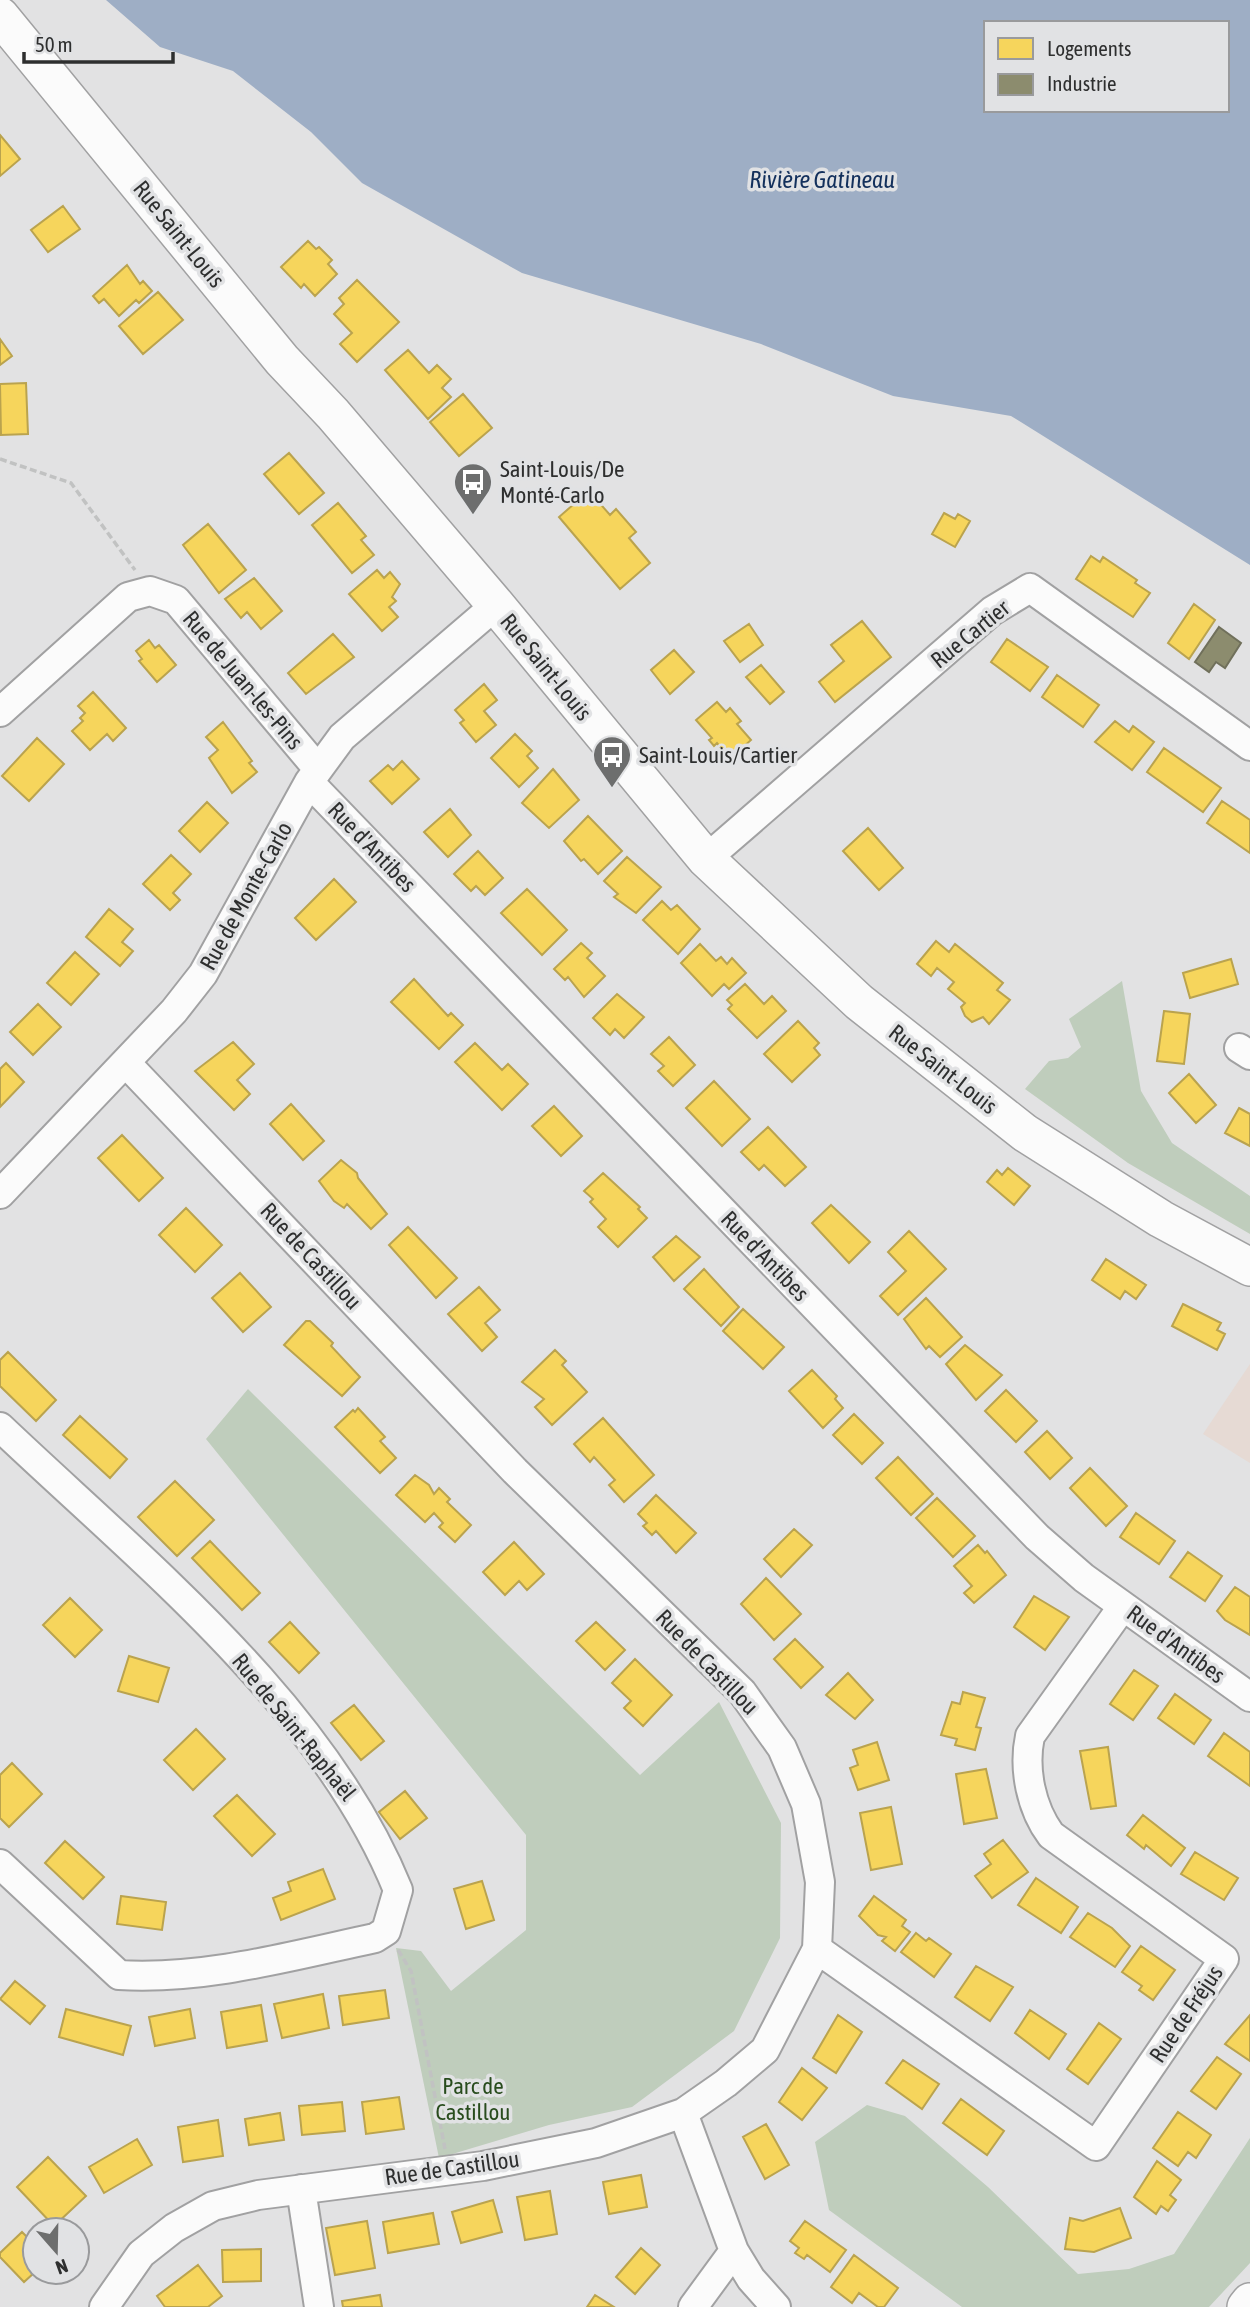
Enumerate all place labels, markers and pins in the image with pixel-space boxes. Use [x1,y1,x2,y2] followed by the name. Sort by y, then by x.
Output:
[500,456,625,508] place label: Saint-Louis/De Monté-Carlo
[452,461,494,516] bus stop icon: Saint-Louis/De Monté-Carlo
[591,734,633,789] bus stop icon: Saint-Louis/Cartier
[639,742,798,768] place label: Saint-Louis/Cartier

